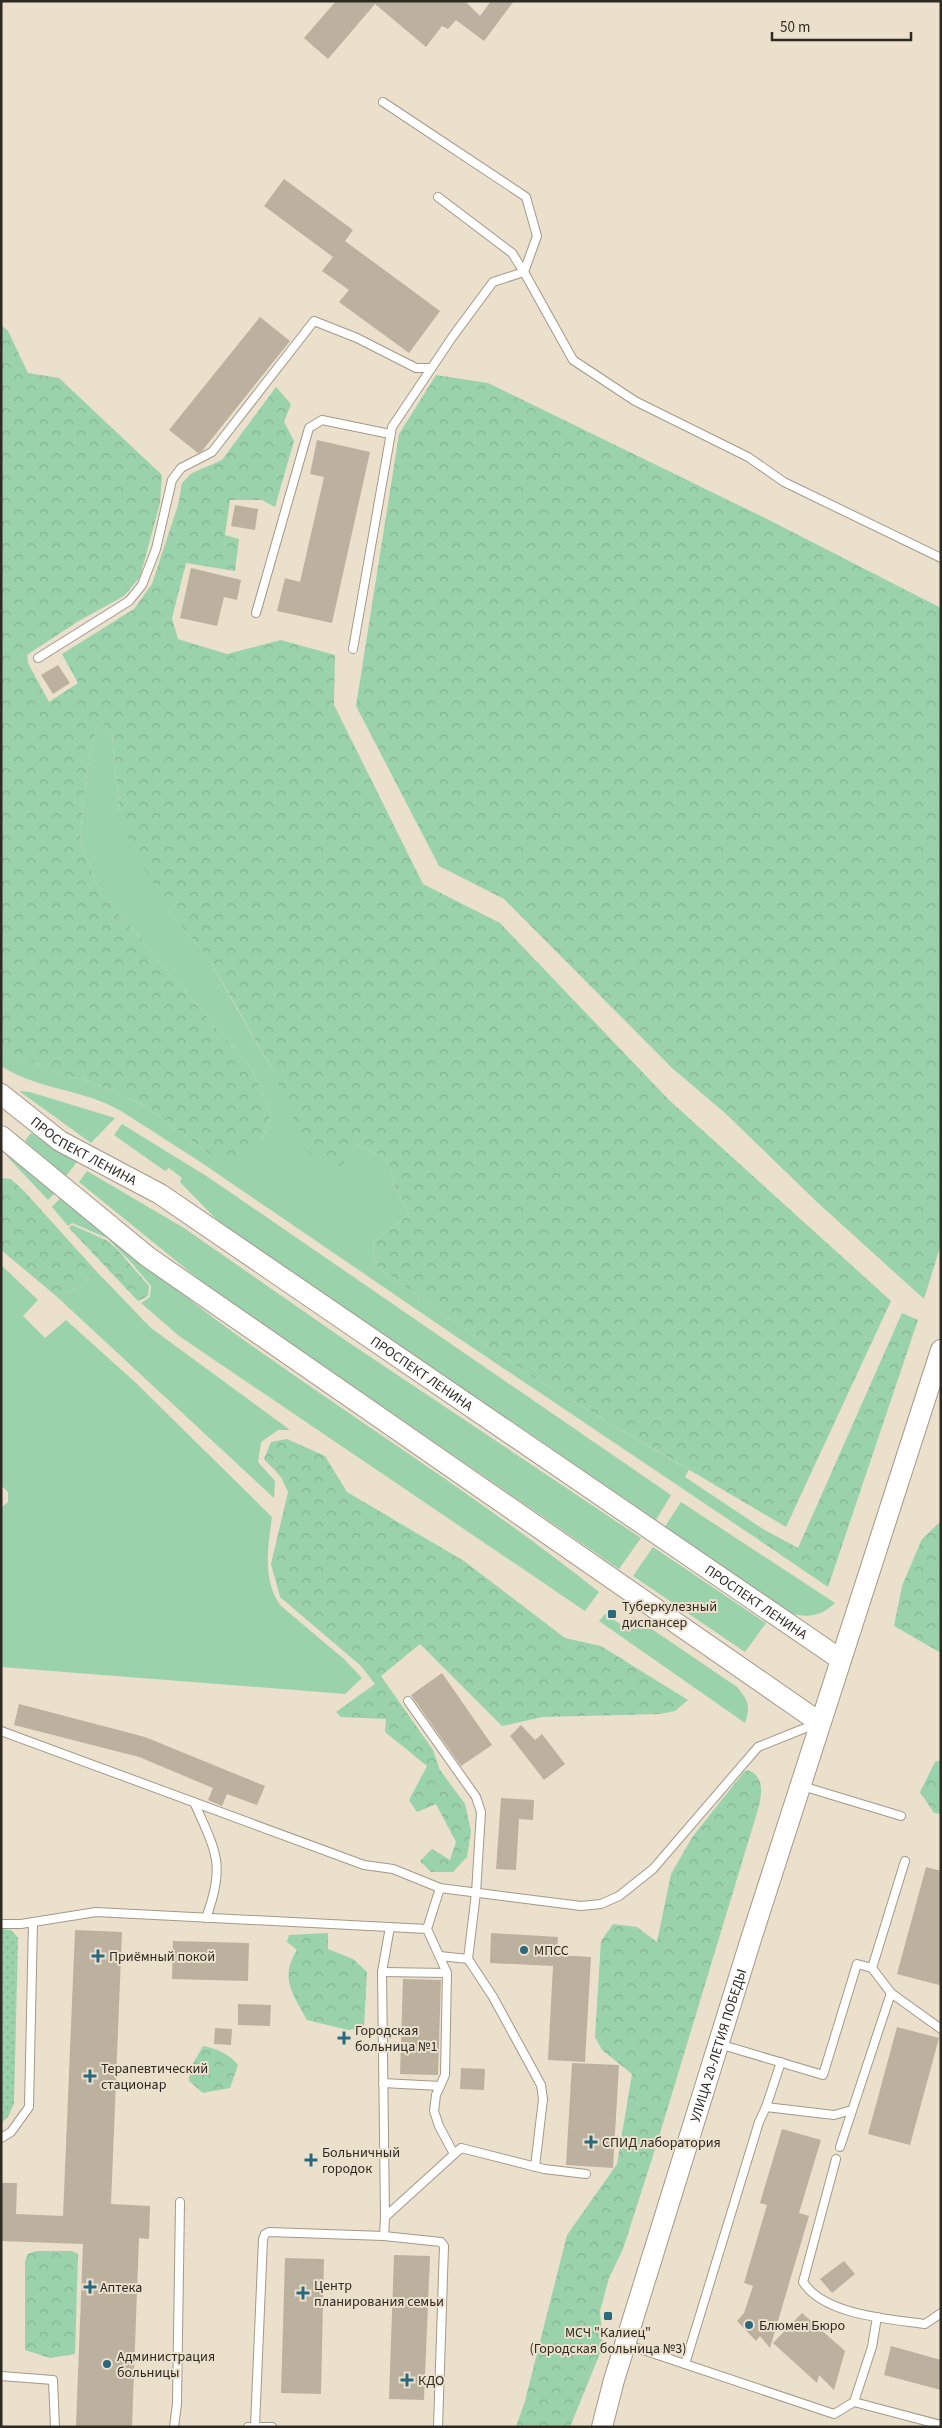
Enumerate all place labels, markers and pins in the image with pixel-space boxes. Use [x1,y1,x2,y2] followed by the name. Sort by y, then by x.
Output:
[622,1597,717,1633] place label: Туберкулезный диспансер
[606,1608,618,1620] marker: Туберкулезный диспансер
[534,1941,569,1961] place label: МПСС
[518,1944,530,1956] marker: МПСС
[109,1947,215,1967] place label: Приёмный покой
[91,1949,105,1963] marker: Приёмный покой
[355,2021,438,2057] place label: Городская больница №1
[337,2031,351,2045] marker: Городская больница №1
[101,2059,208,2095] place label: Терапевтический стационар
[83,2069,97,2083] marker: Терапевтический стационар
[602,2133,721,2153] place label: СПИД лаборатория
[584,2135,598,2149] marker: СПИД лаборатория
[322,2143,400,2179] place label: Больничный городок
[304,2153,318,2167] marker: Больничный городок
[314,2276,444,2312] place label: Центр планирования семьи
[100,2278,142,2298] place label: Аптека
[84,2281,96,2293] marker: Аптека
[296,2286,310,2300] marker: Центр планирования семьи
[602,2310,614,2322] marker: МСЧ "Калиец" (Городская больница №3)
[759,2316,845,2336] place label: Блюмен Бюро
[743,2319,755,2331] marker: Блюмен Бюро
[529,2323,687,2359] place label: МСЧ "Калиец" (Городская больница №3)
[117,2347,215,2383] place label: Администрация больницы
[101,2358,113,2370] marker: Администрация больницы
[418,2371,444,2391] place label: КДО
[400,2373,414,2387] marker: КДО

